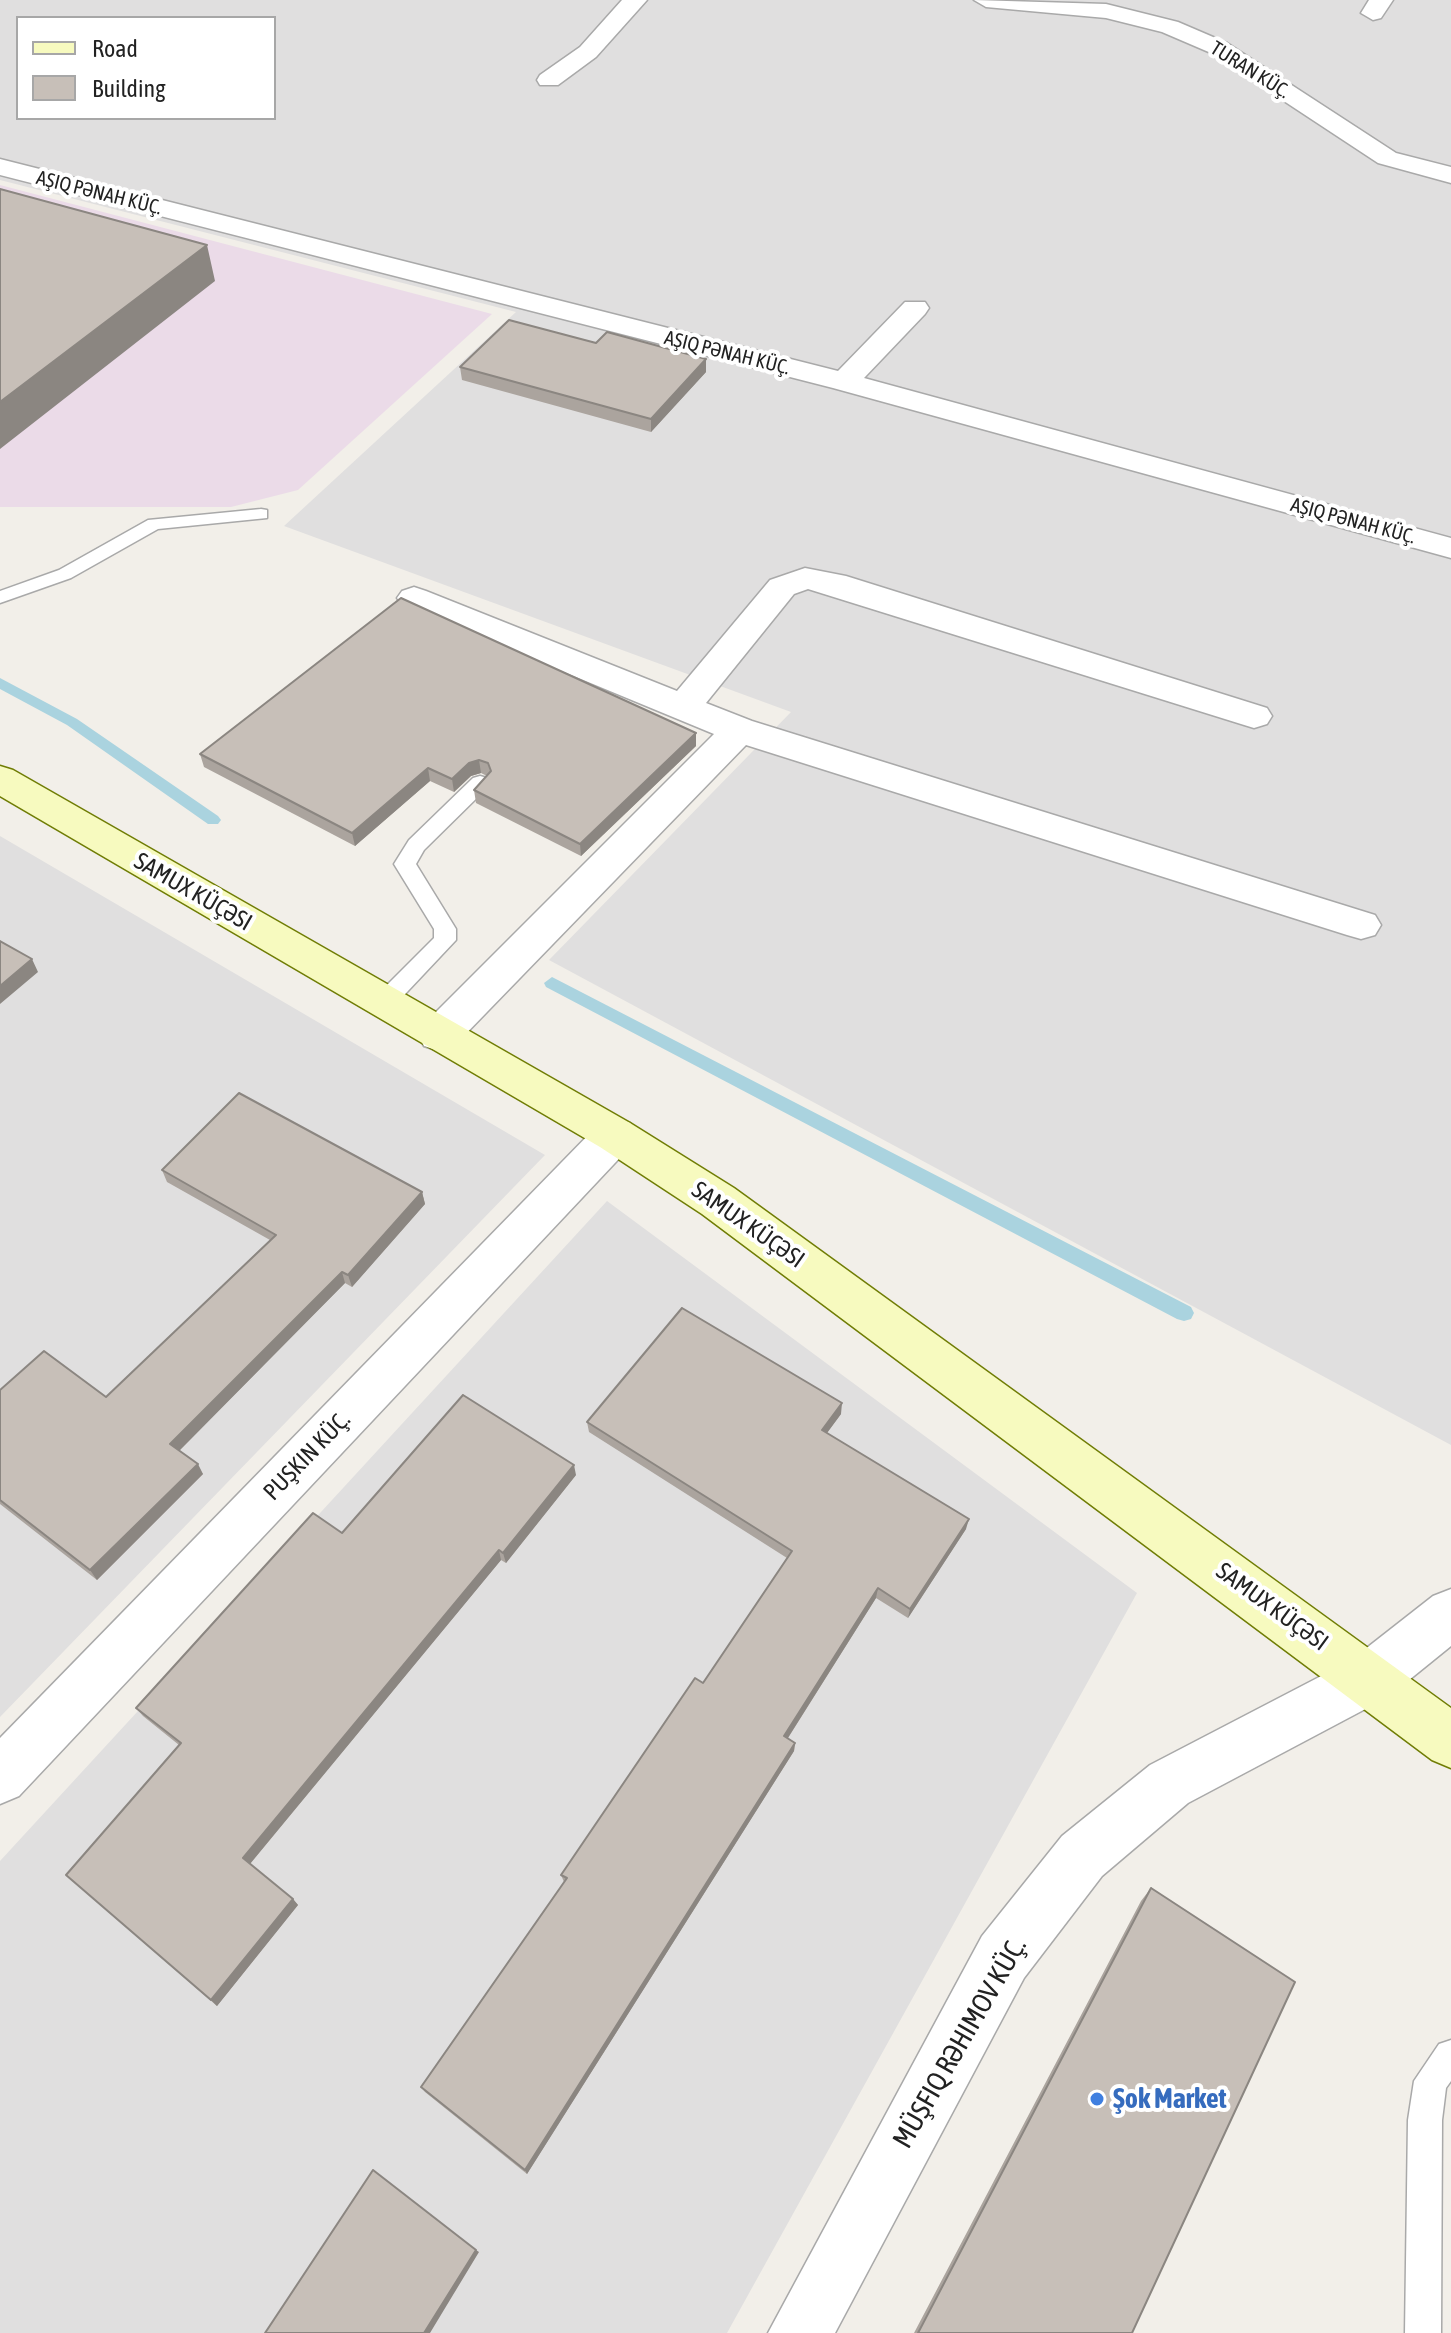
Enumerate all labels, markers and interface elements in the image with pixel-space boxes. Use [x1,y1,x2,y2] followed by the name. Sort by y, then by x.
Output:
[16,16,276,120] legend
[92,35,138,62] text: Road
[1206,36,1294,104] street label: TURAN KÜÇ.
[92,75,165,102] text: Building
[34,166,164,220] street label: AŞIQ PƏNAH KÜÇ.
[662,326,792,380] street label: AŞIQ PƏNAH KÜÇ.
[1288,493,1418,549] street label: AŞIQ PƏNAH KÜÇ.
[129,847,257,937] street label: SAMUX KÜÇƏSI
[686,1176,810,1274] street label: SAMUX KÜÇƏSI
[258,1406,356,1506] street label: PUŞKIN KÜÇ.
[1211,1557,1333,1657] street label: SAMUX KÜÇƏSI
[886,1932,1034,2154] street label: MÜŞFIQ RƏHIMOV KÜÇ.
[1113,2082,1227,2116] place label: Şok Market
[1088,2090,1106,2108] marker: Şok Market

